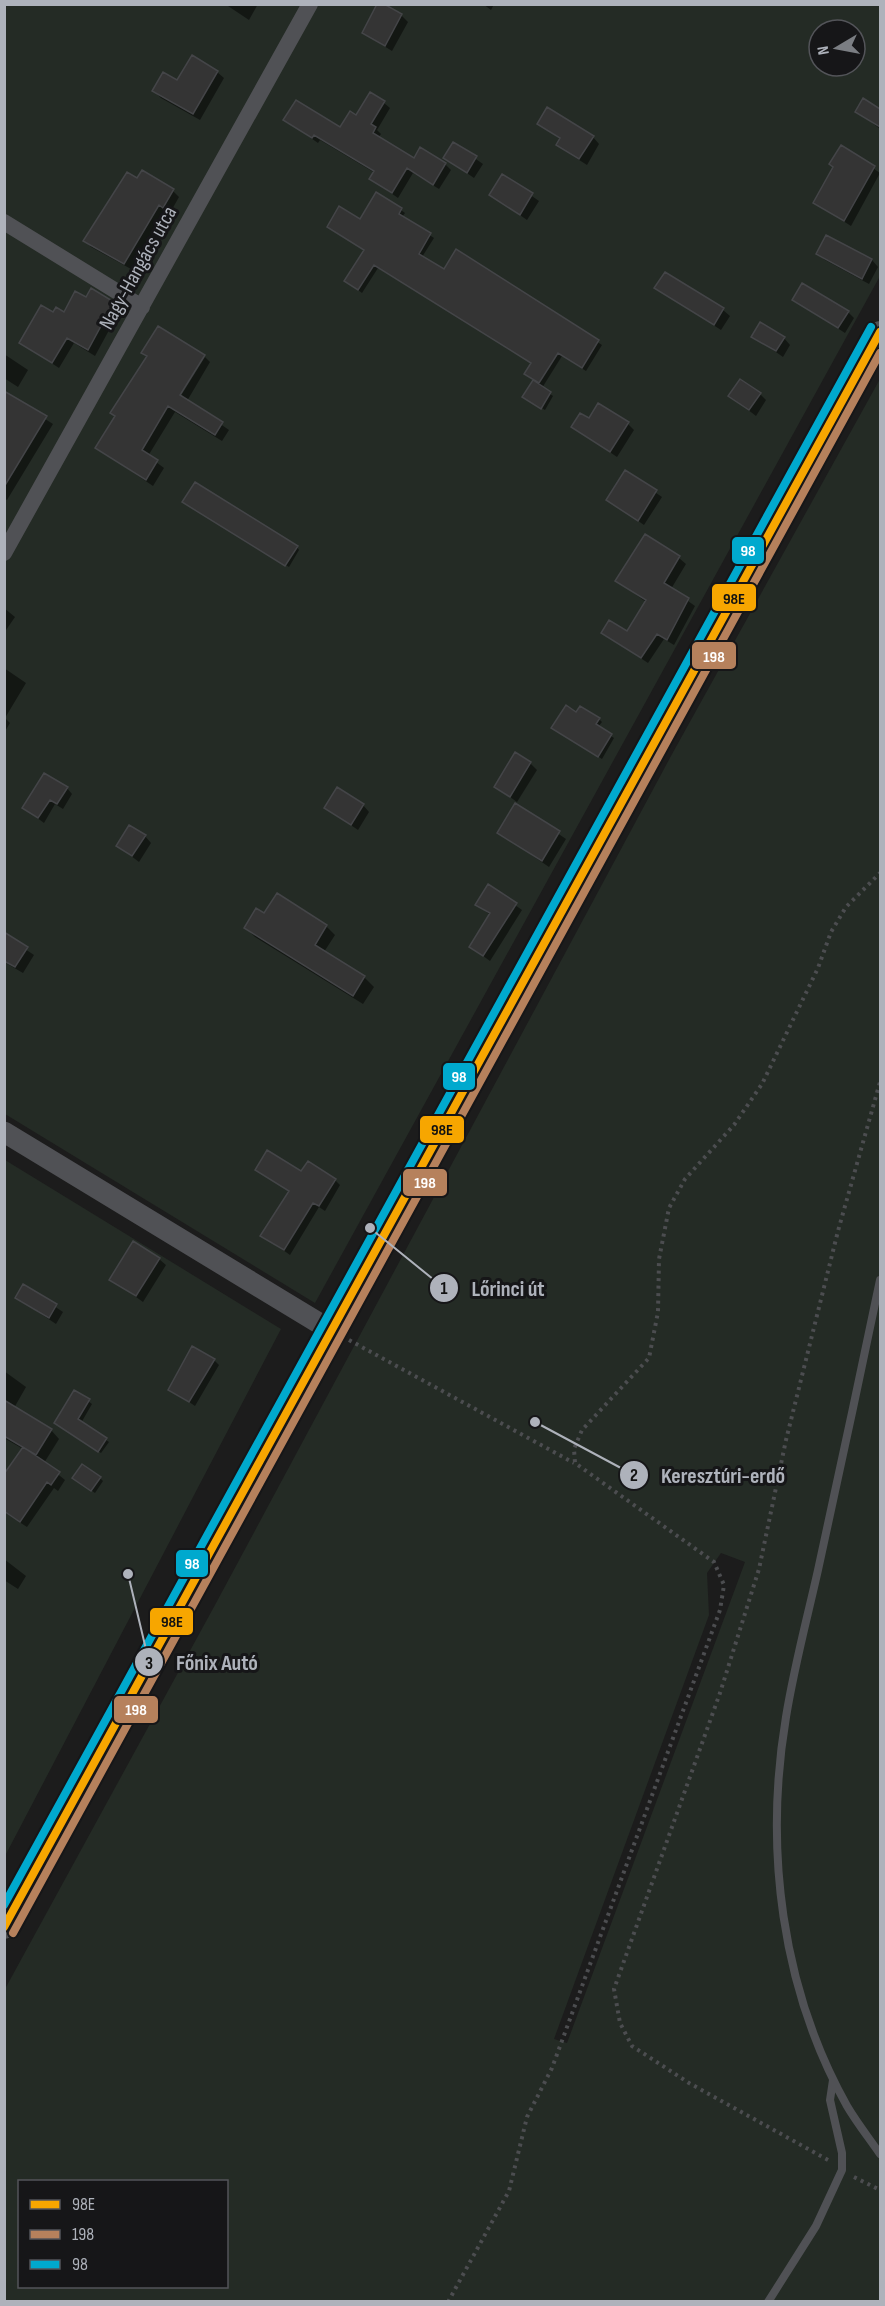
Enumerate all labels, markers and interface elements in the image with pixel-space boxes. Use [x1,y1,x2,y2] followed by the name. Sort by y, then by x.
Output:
[807,18,867,78] north arrow
[814,44,834,56] text: N
[94,202,182,334] street label: Nagy-Hangács utca
[731,536,765,565] line badge: 98
[740,542,756,561] text: 98
[711,583,757,612] line badge: 98E
[723,590,745,609] text: 98E
[691,641,737,670] line badge: 198
[703,648,725,667] text: 198
[442,1062,476,1091] line badge: 98
[451,1068,467,1087] text: 98
[419,1115,465,1144] line badge: 98E
[431,1121,453,1140] text: 98E
[402,1168,448,1197] line badge: 198
[414,1174,436,1193] text: 198
[429,1268,557,1308] callout: Lőrinci út
[471,1276,545,1303] text: Lőrinci út
[440,1278,448,1299] text: 1
[619,1455,797,1495] callout: Keresztúri-erdő
[661,1463,785,1490] text: Keresztúri-erdő
[630,1465,638,1486] text: 2
[175,1549,209,1578] line badge: 98
[184,1555,200,1574] text: 98
[149,1607,194,1636] line badge: 98E
[161,1613,183,1632] text: 98E
[134,1642,270,1682] callout: Főnix Autó
[176,1650,258,1677] text: Főnix Autó
[145,1653,153,1674] text: 3
[113,1695,159,1724] line badge: 198
[125,1701,147,1720] text: 198
[18,2180,228,2288] legend
[72,2194,95,2215] text: 98E
[72,2224,94,2245] text: 198
[72,2254,88,2275] text: 98

